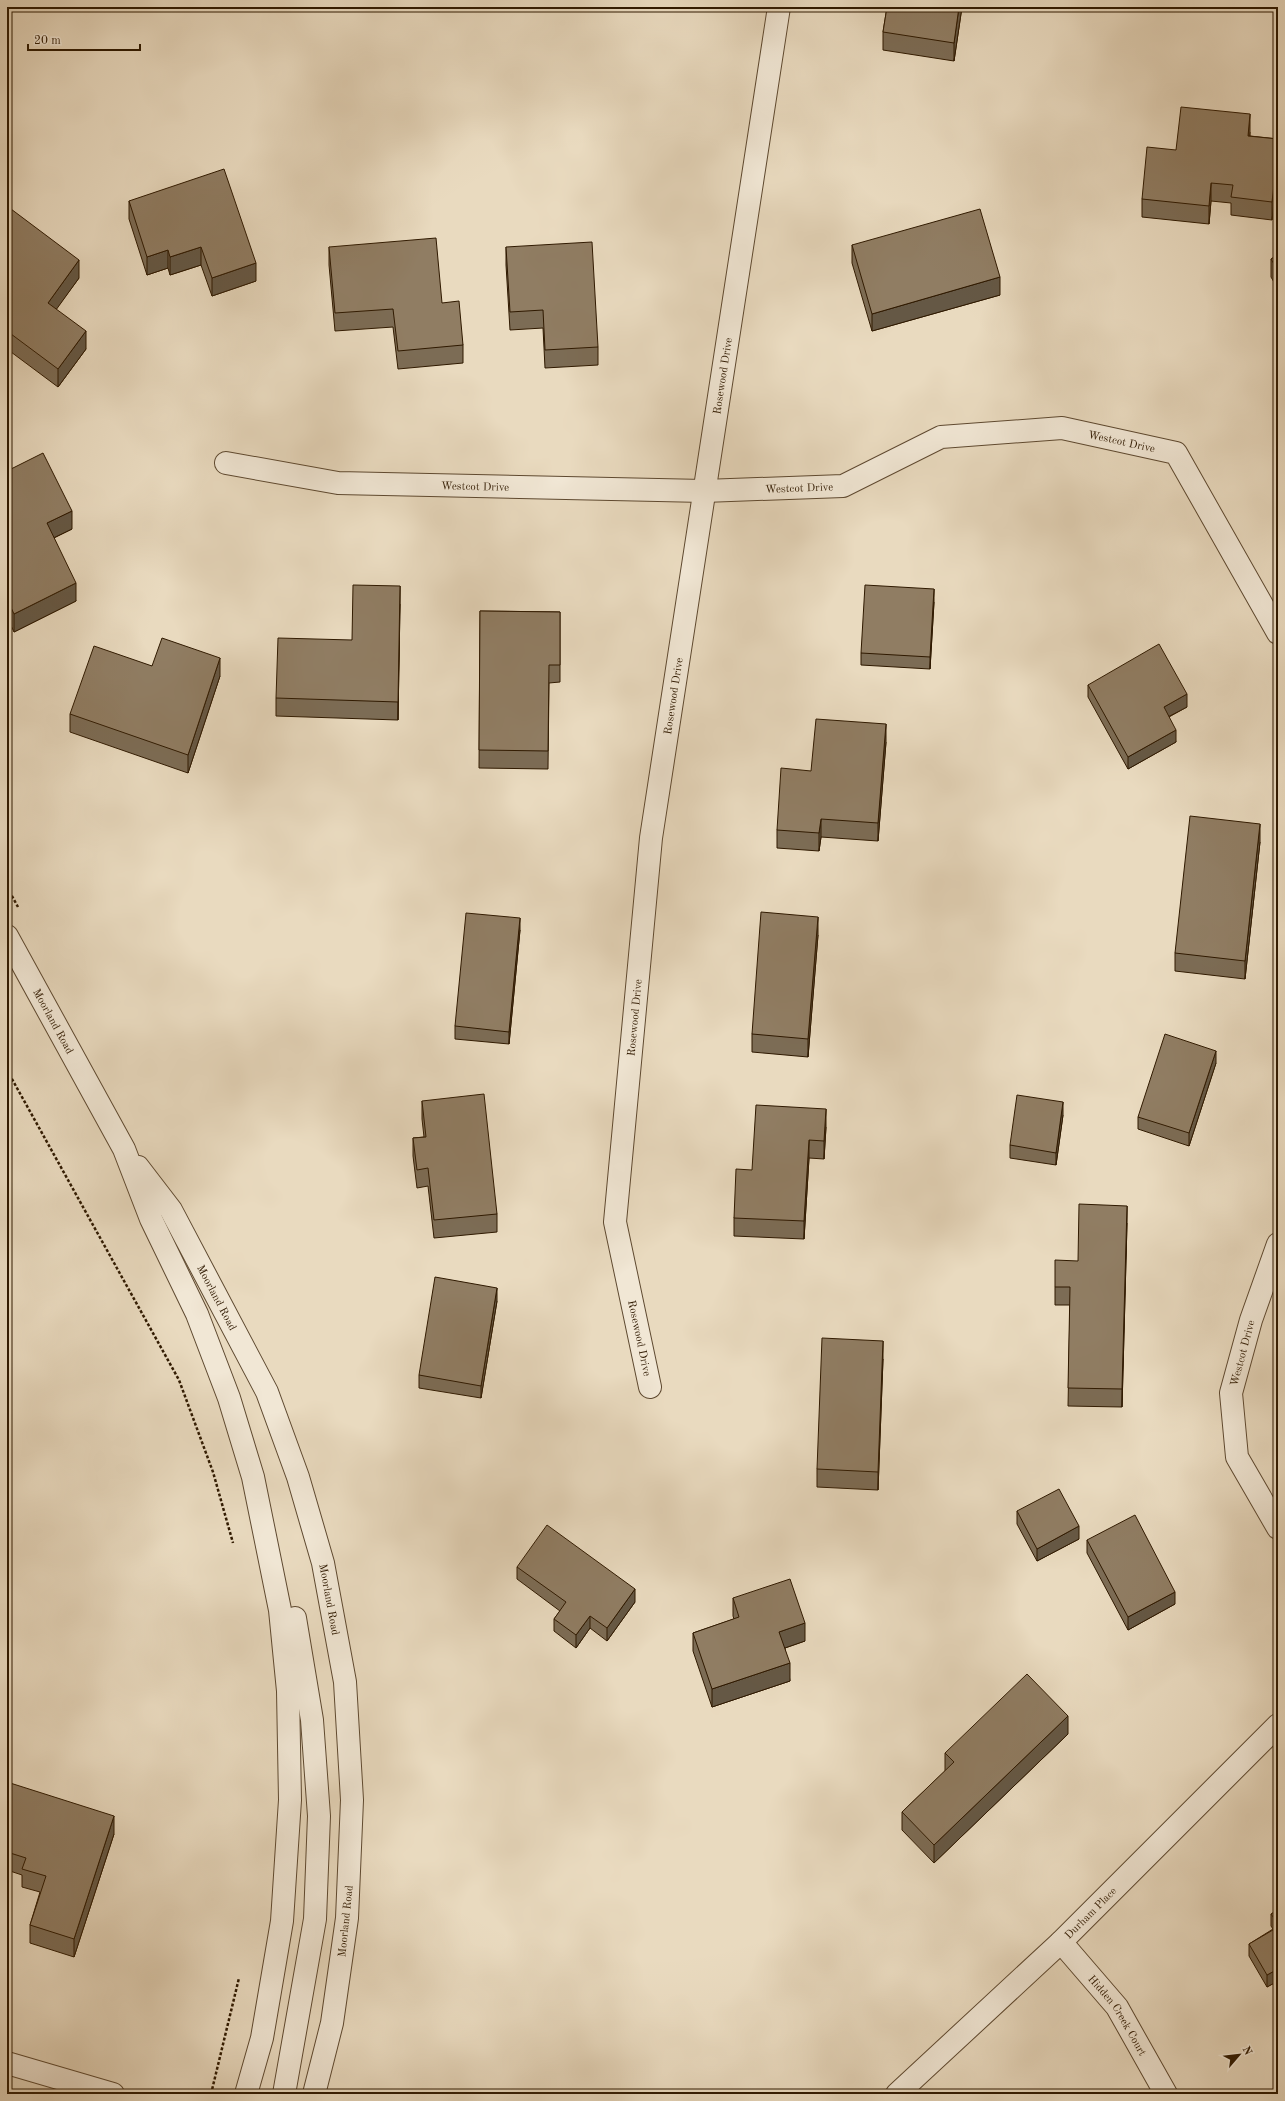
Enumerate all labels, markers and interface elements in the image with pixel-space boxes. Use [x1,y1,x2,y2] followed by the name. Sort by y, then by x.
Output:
[28,26,140,52] scale bar
[34,35,61,47] text: 20 m
[712,337,735,415] street label: Rosewood Drive
[1087,430,1156,455] street label: Westcot Drive
[441,481,509,494] street label: Westcot Drive
[765,482,833,496] street label: Westcot Drive
[663,657,686,735] street label: Rosewood Drive
[627,979,645,1057] street label: Rosewood Drive
[30,987,75,1056] street label: Moorland Road
[194,1263,238,1333] street label: Moorland Road
[625,1299,652,1377] street label: Rosewood Drive
[1229,1319,1258,1388] street label: Westcot Drive
[316,1563,340,1637] street label: Moorland Road
[337,1884,356,1958] street label: Moorland Road
[1063,1886,1119,1942] street label: Durham Place
[1085,1974,1147,2058] street label: Hidden Creek Court
[1219,2035,1259,2075] north arrow
[1240,2045,1254,2058] text: N

